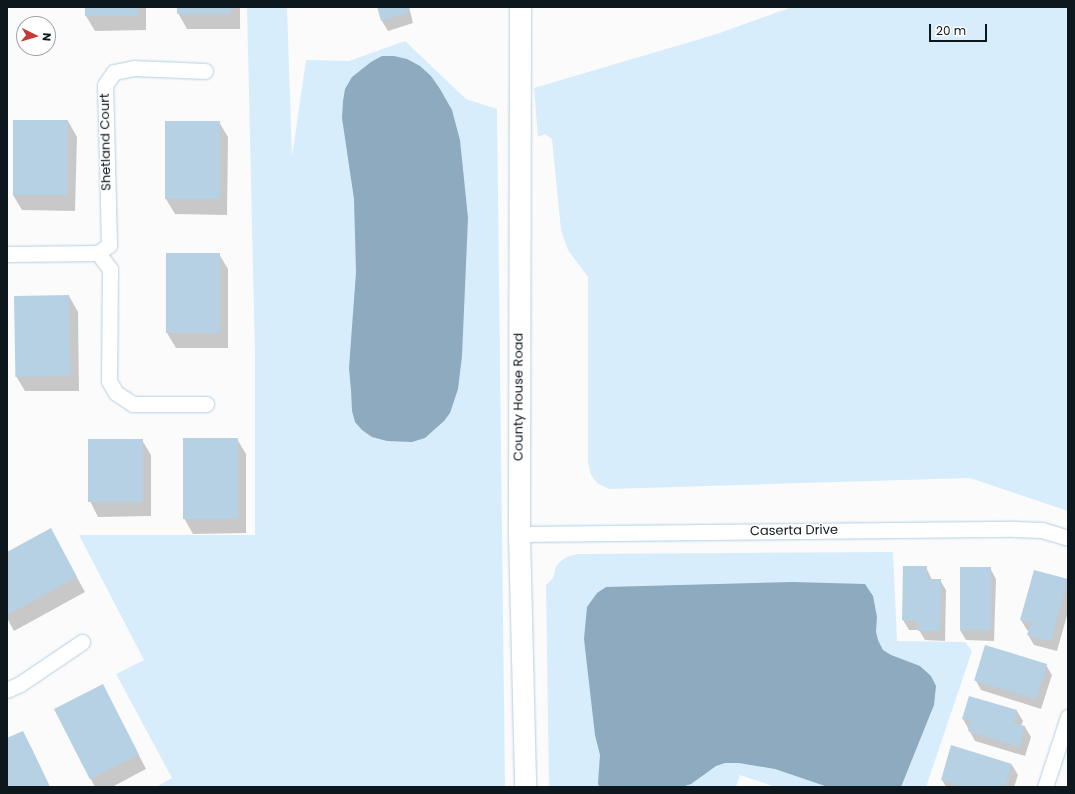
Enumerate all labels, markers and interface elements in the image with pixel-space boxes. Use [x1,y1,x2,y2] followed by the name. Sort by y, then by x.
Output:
[16,16,56,56] north arrow
[931,16,989,42] scale bar
[936,22,966,39] text: 20 m
[39,32,55,42] text: N
[97,93,115,191] street label: Shetland Court
[511,333,527,461] street label: County House Road
[750,522,838,540] street label: Caserta Drive

